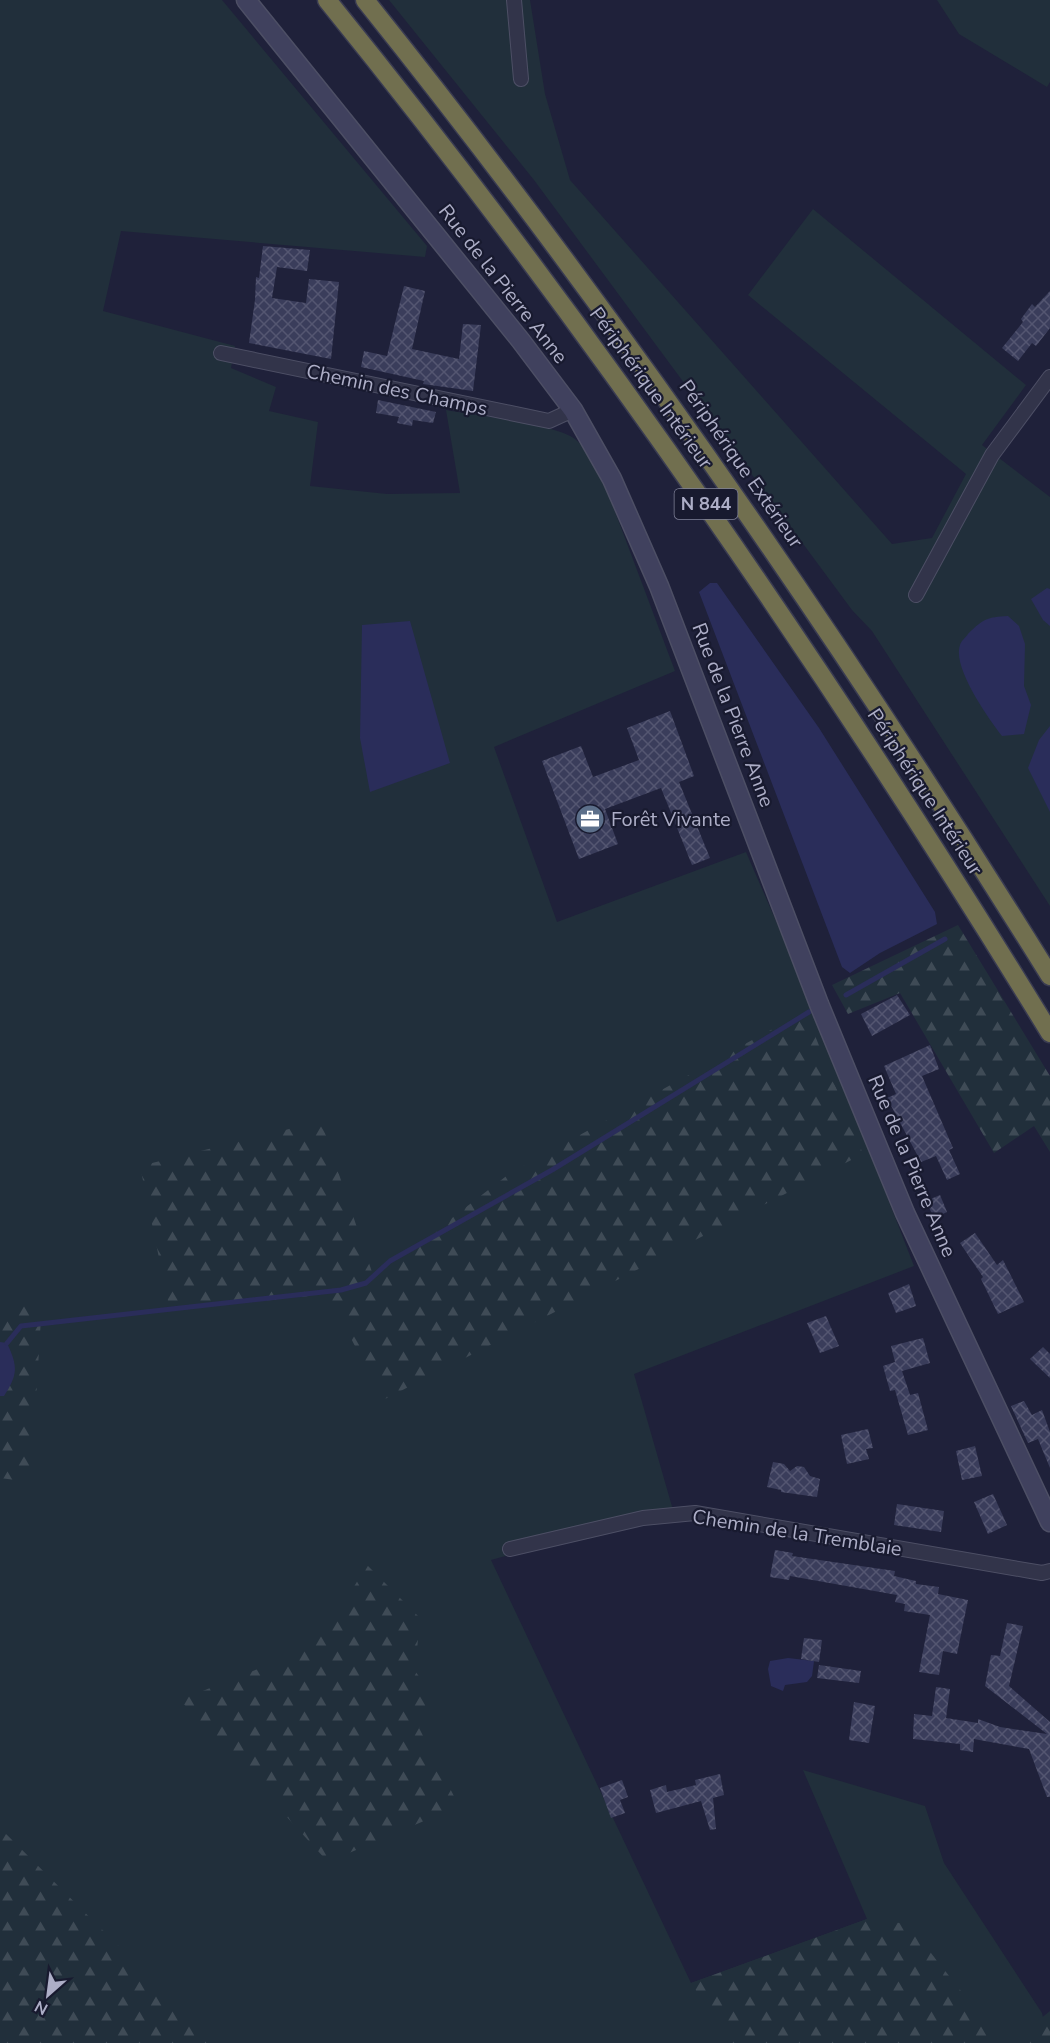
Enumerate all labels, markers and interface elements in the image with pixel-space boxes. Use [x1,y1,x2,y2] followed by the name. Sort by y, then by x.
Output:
[432,199,574,369] street label: Rue de la Pierre Anne
[583,302,719,474] street label: Périphérique Intérieur
[304,358,490,422] street label: Chemin des Champs
[673,375,809,553] street label: Périphérique Extérieur
[674,489,738,519] road number: N 844
[685,619,781,811] street label: Rue de la Pierre Anne
[861,703,989,881] street label: Périphérique Intérieur
[574,803,606,835] office icon: Forêt Vivante
[611,806,731,833] place label: Forêt Vivante
[861,1071,963,1261] street label: Rue de la Pierre Anne
[690,1503,904,1563] street label: Chemin de la Tremblaie
[18,1965,78,2025] north arrow
[31,1995,52,2020] text: N

